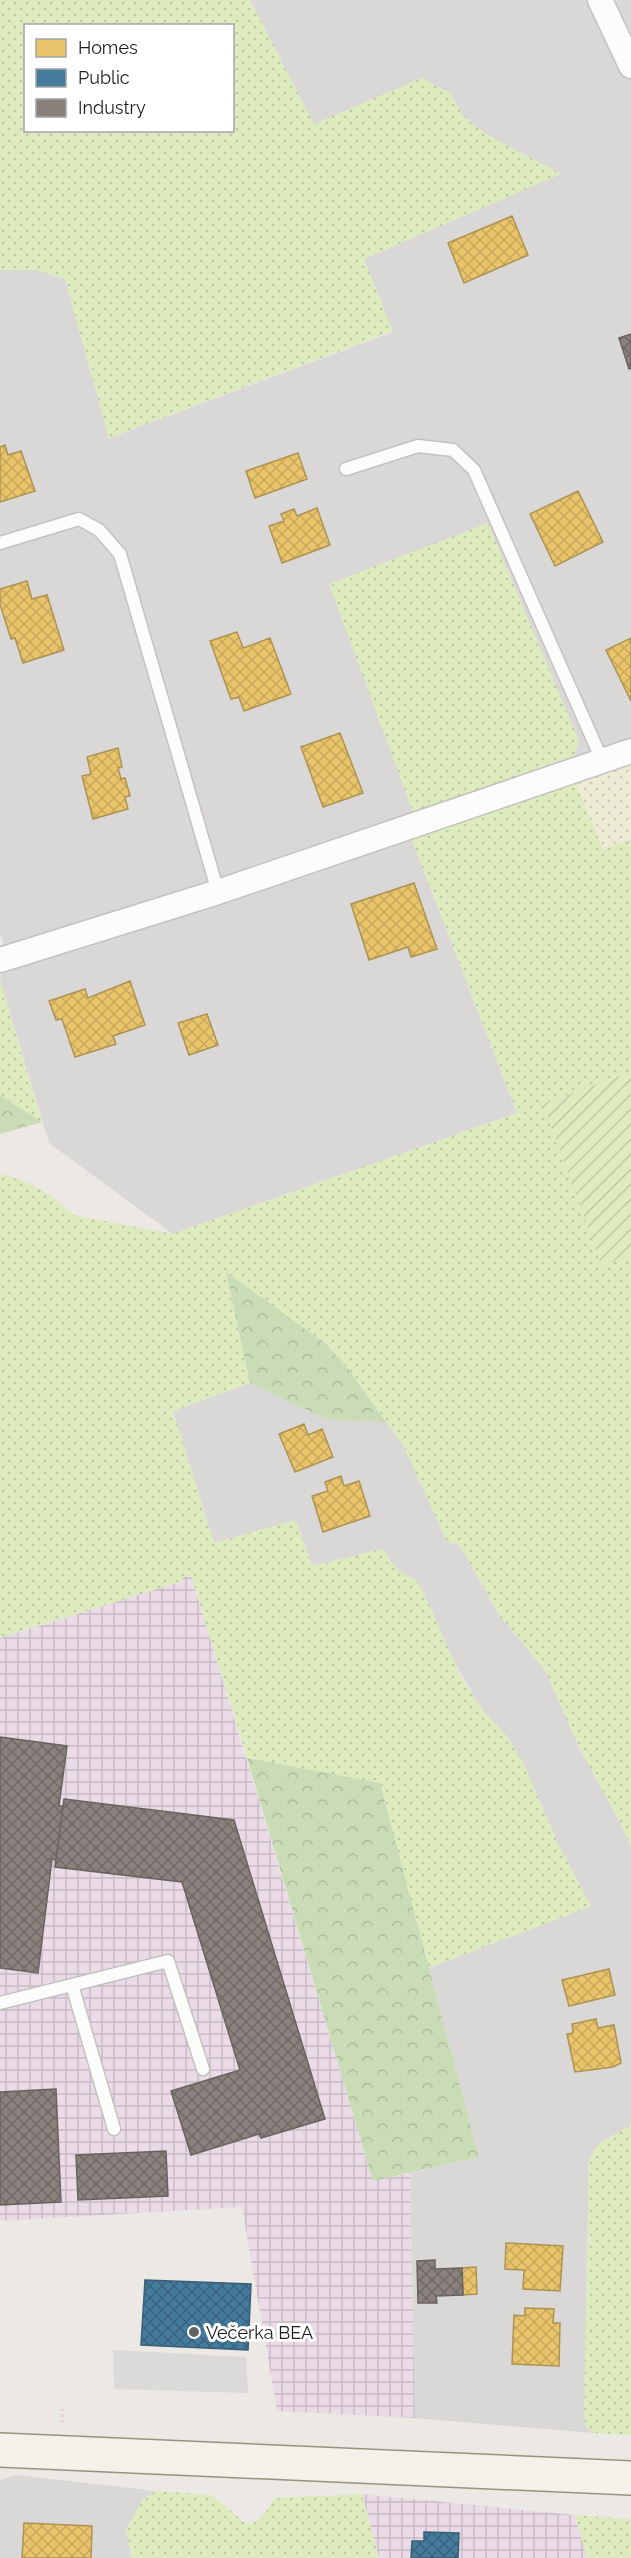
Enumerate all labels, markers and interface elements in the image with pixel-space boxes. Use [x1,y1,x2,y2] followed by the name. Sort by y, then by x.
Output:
[24,24,234,132] legend
[78,37,138,58] text: Homes
[78,67,130,88] text: Public
[78,97,146,118] text: Industry
[206,2322,313,2343] place label: Večerka BEA
[187,2325,201,2339] marker: Večerka BEA

